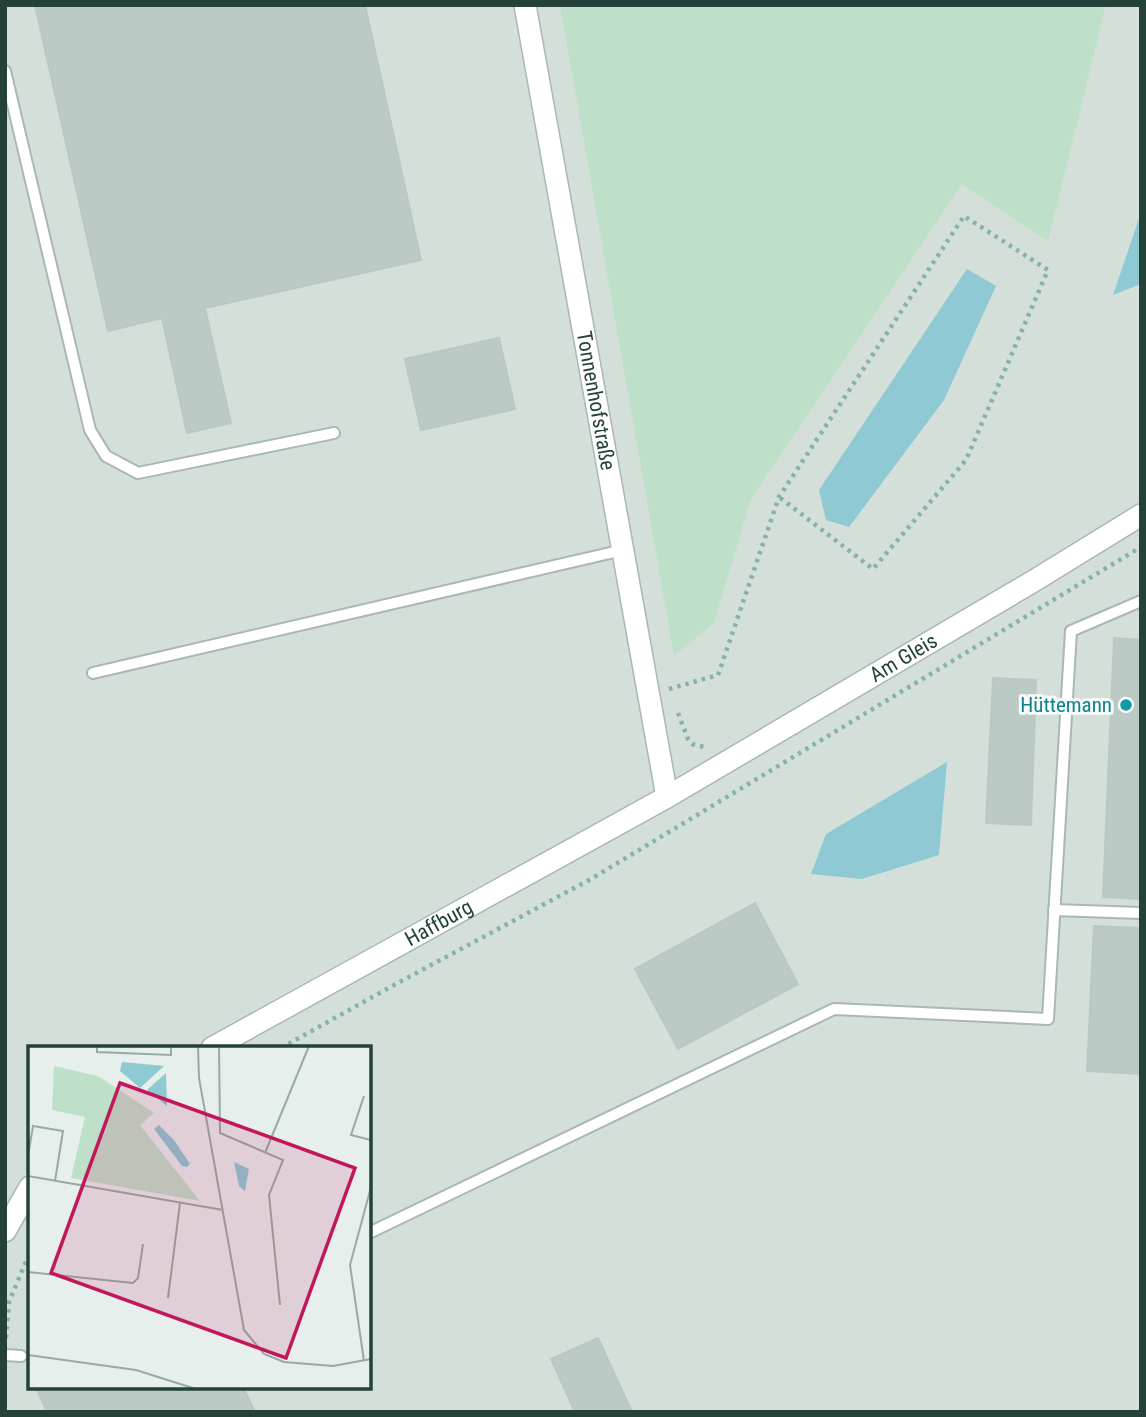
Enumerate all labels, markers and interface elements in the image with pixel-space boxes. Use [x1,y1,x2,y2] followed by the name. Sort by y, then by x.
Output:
[572,329,620,472] street label: Tonnenhofstraße
[865,629,941,687] street label: Am Gleis
[1020,693,1112,717] place label: Hüttemann
[1118,697,1134,713] marker: Hüttemann
[401,895,477,951] street label: Haffburg
[28,1046,371,1389] inset map

